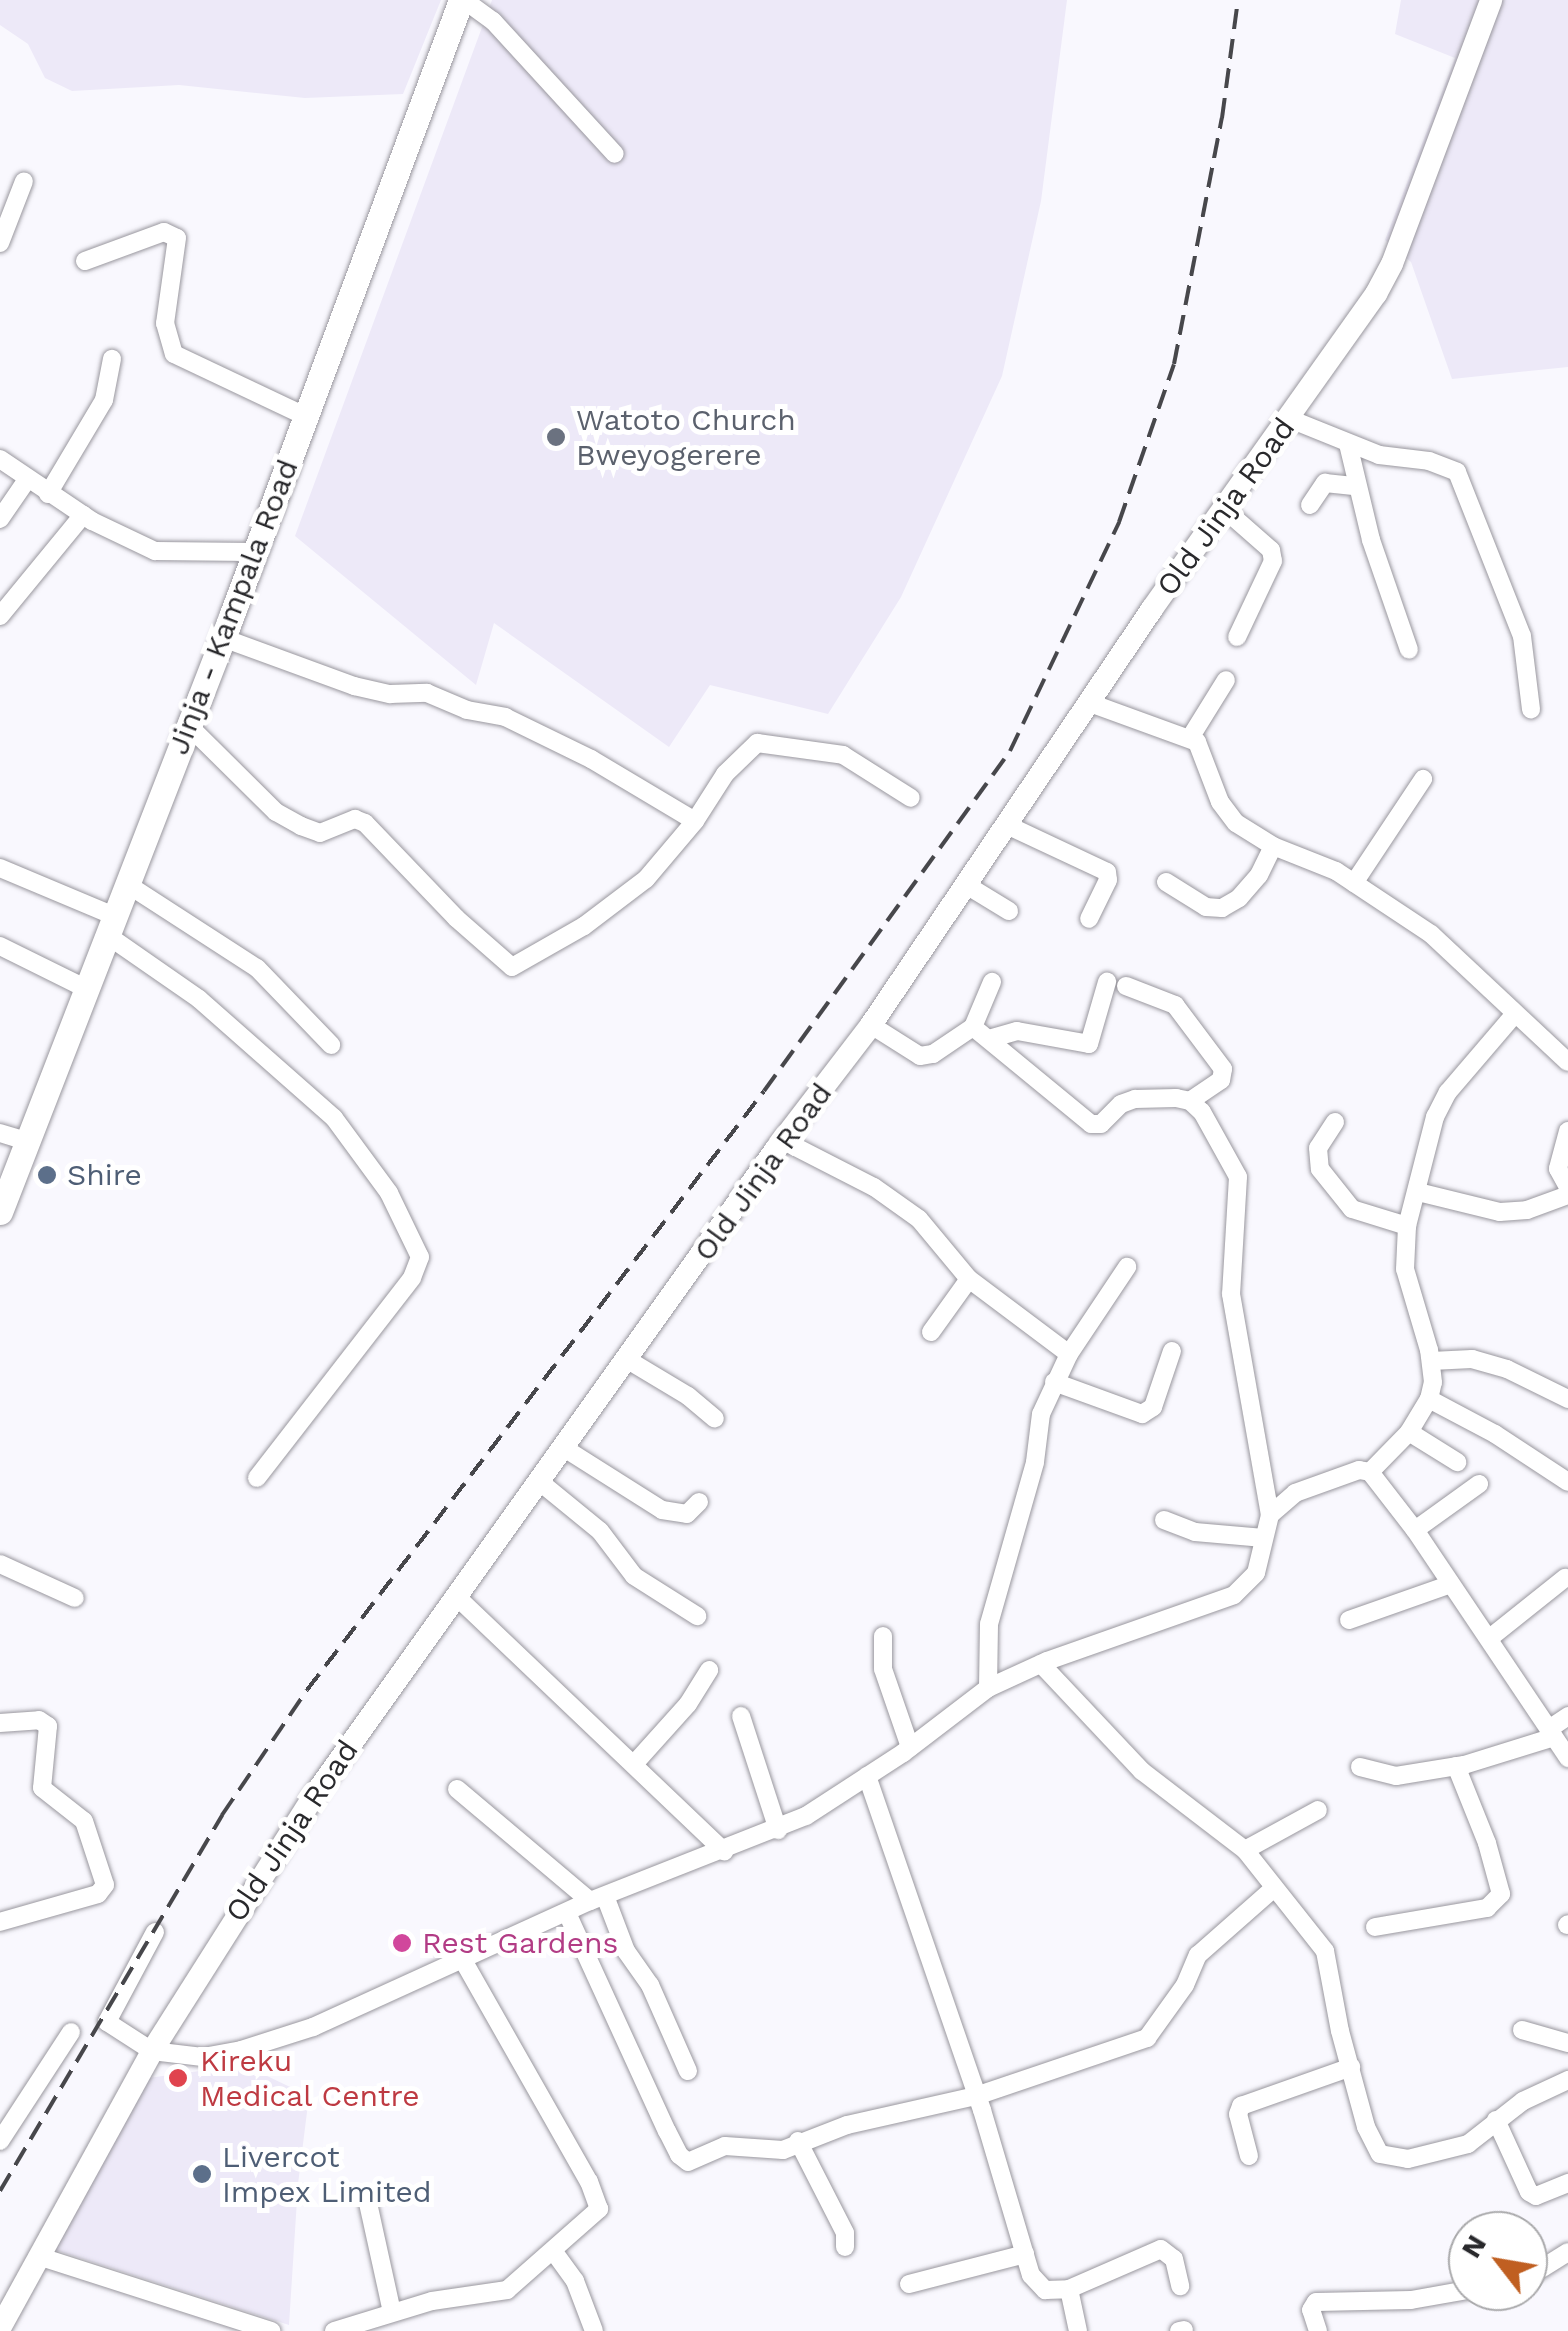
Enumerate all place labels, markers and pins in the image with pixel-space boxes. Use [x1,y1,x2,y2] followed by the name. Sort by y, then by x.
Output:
[576,402,796,472] place label: Watoto Church Bweyogerere
[545,426,567,448] marker: Watoto Church Bweyogerere
[67,1157,142,1193] place label: Shire
[36,1164,58,1186] marker: Shire
[422,1925,618,1961] place label: Rest Gardens
[391,1932,413,1954] marker: Rest Gardens
[200,2043,421,2114] place label: Kireku Medical Centre
[165,2065,191,2091] marker: Kireku Medical Centre
[222,2139,432,2210] place label: Livercot Impex Limited
[191,2163,213,2185] marker: Livercot Impex Limited

